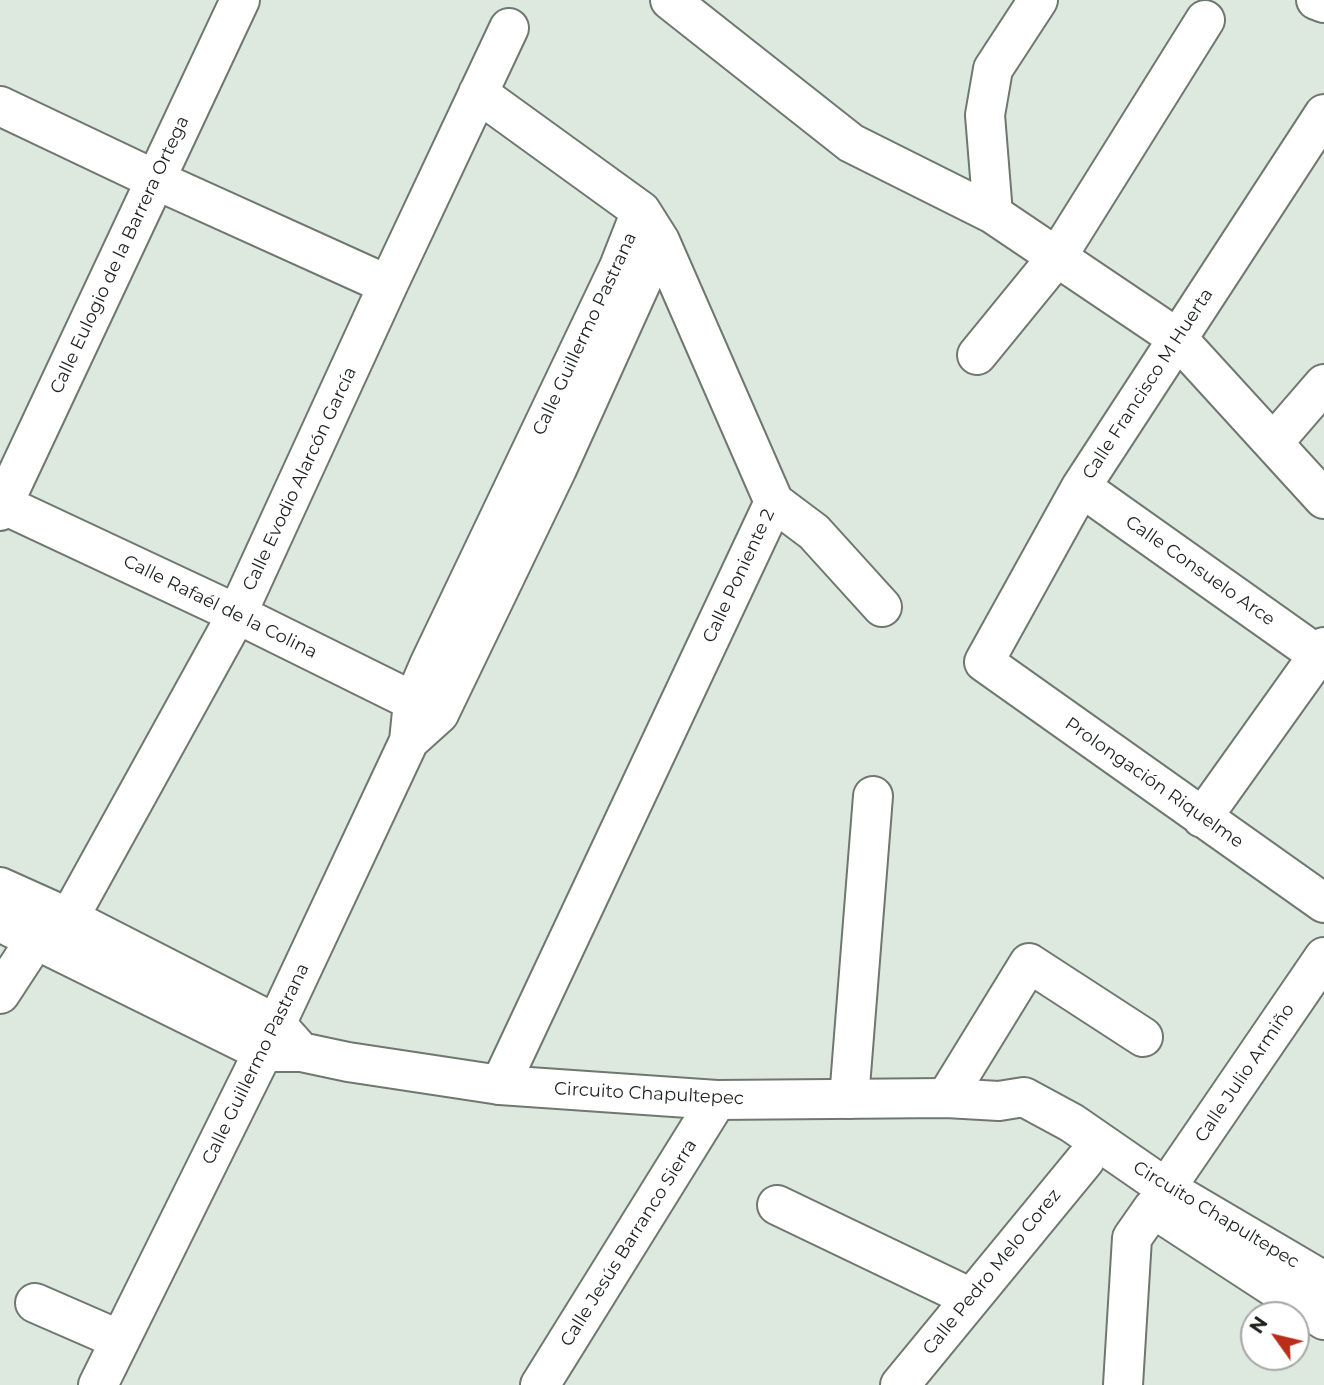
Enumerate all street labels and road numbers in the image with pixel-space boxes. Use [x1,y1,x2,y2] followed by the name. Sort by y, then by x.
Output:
[46,113,194,397] street label: Calle Eulogio de la Barrera Ortega
[528,229,642,439] street label: Calle Guillermo Pastrana
[1078,285,1218,483] street label: Calle Francisco M Huerta
[239,364,361,594] street label: Calle Evodio Alarcón García
[699,506,779,646] street label: Calle Poniente 2
[1121,511,1279,631] street label: Calle Consuelo Arce
[119,551,321,663] street label: Calle Rafaél de la Colina
[1061,713,1247,853] street label: Prolongación Riquelme
[198,960,314,1168] street label: Calle Guillermo Pastrana
[1191,1000,1299,1146] street label: Calle Julio Armiño
[554,1078,744,1110] street label: Circuito Chapultepec
[556,1135,702,1351] street label: Calle Jesús Barranco Sierra
[1129,1157,1303,1273] street label: Circuito Chapultepec
[919,1185,1065,1359] street label: Calle Pedro Melo Corez

